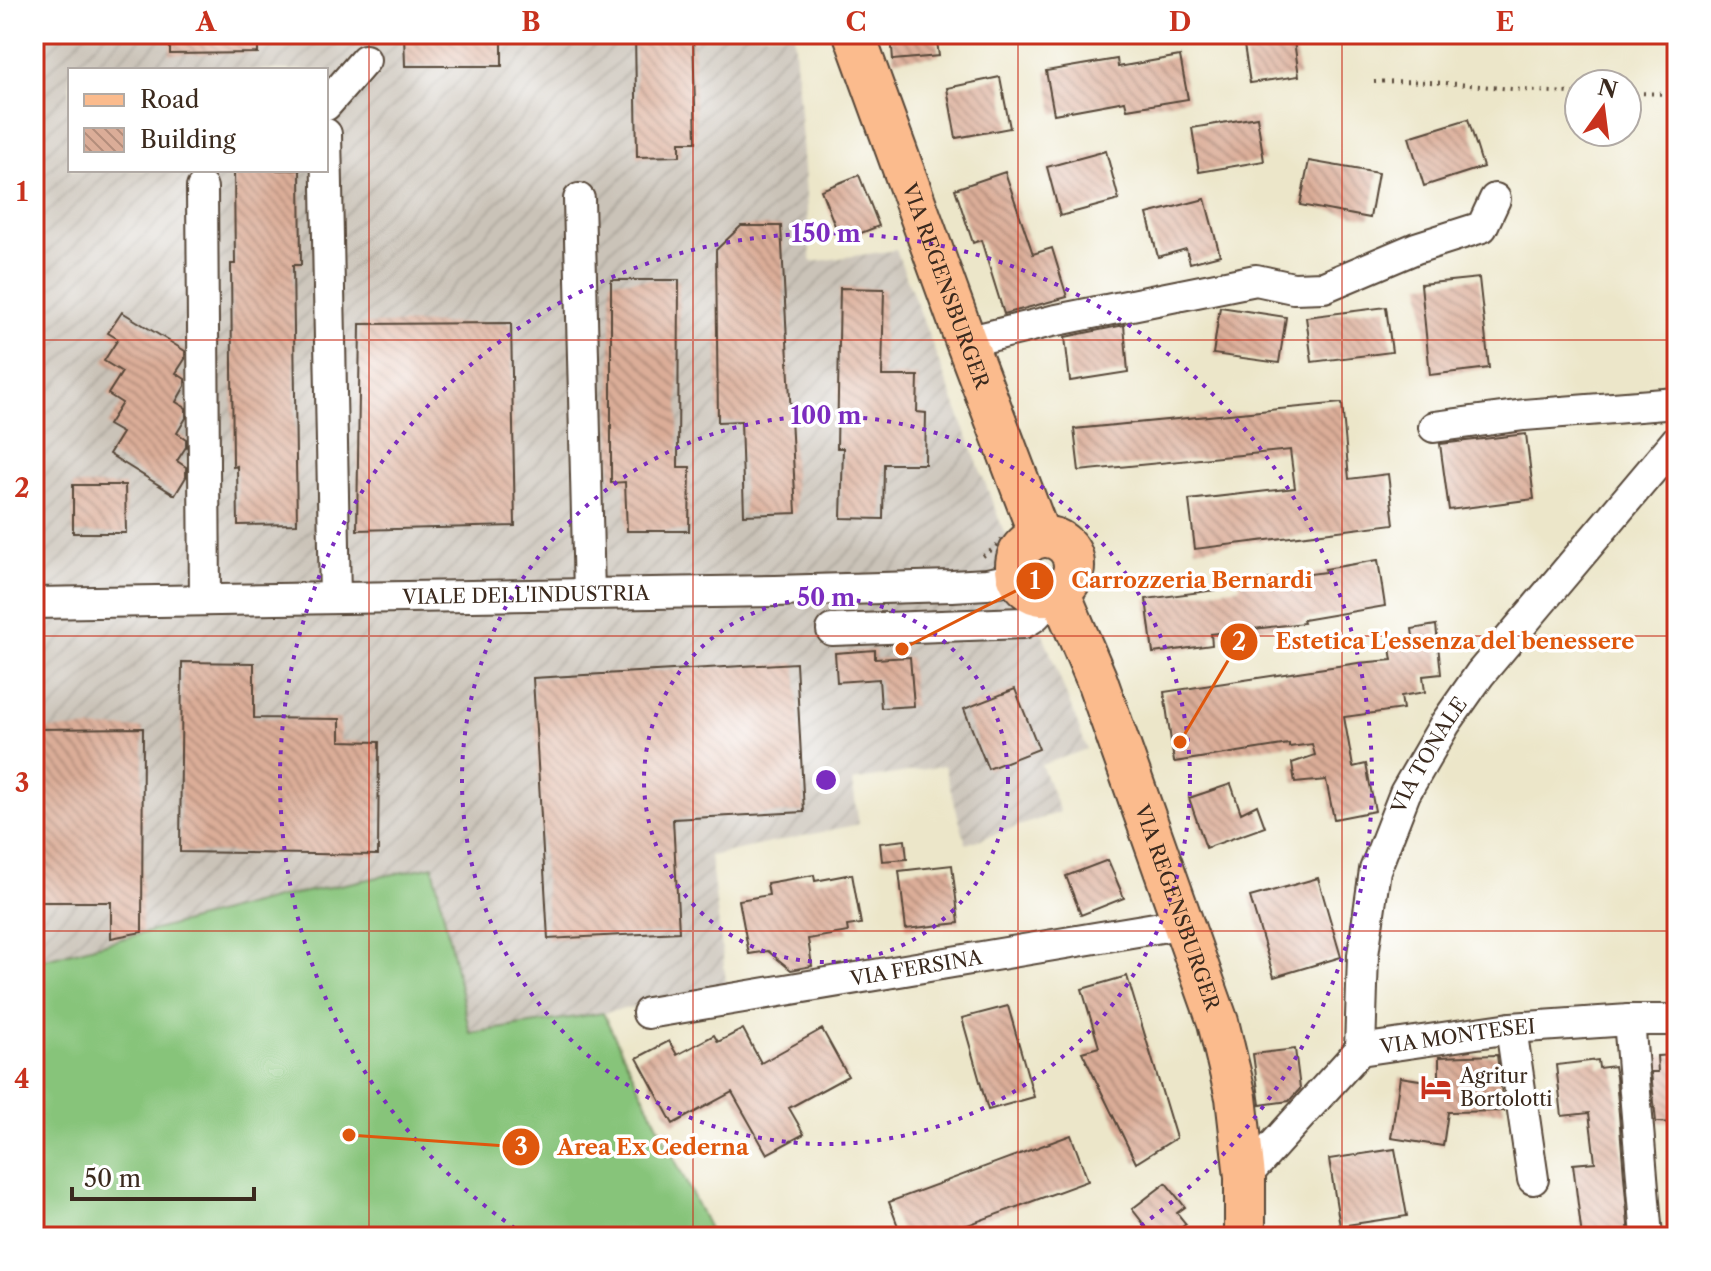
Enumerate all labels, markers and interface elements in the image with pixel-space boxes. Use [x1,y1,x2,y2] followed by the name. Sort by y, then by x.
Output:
[195,6,217,38] text: A
[521,6,541,38] text: B
[846,6,866,38] text: C
[1169,6,1191,38] text: D
[1496,6,1514,38] text: E
[68,68,328,172] legend
[1563,68,1643,148] north arrow
[1595,74,1620,104] text: N
[140,85,200,114] text: Road
[140,125,236,154] text: Building
[16,176,28,208] text: 1
[897,179,995,393] street label: VIA REGENSBURGER
[791,219,861,248] text: 150 m
[790,401,862,430] text: 100 m
[14,472,30,504] text: 2
[1015,558,1328,604] callout: Carrozzeria Bernardi
[1030,566,1041,595] text: 1
[1071,567,1313,594] text: Carrozzeria Bernardi
[401,581,651,609] street label: VIALE DELL'INDUSTRIA
[797,583,855,612] text: 50 m
[1219,619,1651,665] callout: Estetica L'essenza del benessere
[1232,627,1246,656] text: 2
[1276,628,1634,655] text: Estetica L'essenza del benessere
[1386,693,1472,818] street label: VIA TONALE
[812,766,840,794] centre of rings
[15,767,29,799] text: 3
[1130,800,1225,1015] street label: VIA REGENSBURGER
[847,945,985,991] street label: VIA FERSINA
[1378,1014,1536,1059] street label: VIA MONTESEI
[14,1063,30,1095] text: 4
[1459,1064,1552,1111] place label: Agritur Bortolotti
[1419,1070,1453,1104] hotel icon: Agritur Bortolotti
[501,1124,765,1170] callout: Area Ex Cederna
[514,1132,528,1161] text: 3
[556,1134,749,1161] text: Area Ex Cederna
[72,1151,254,1201] scale bar
[84,1164,141,1193] text: 50 m

